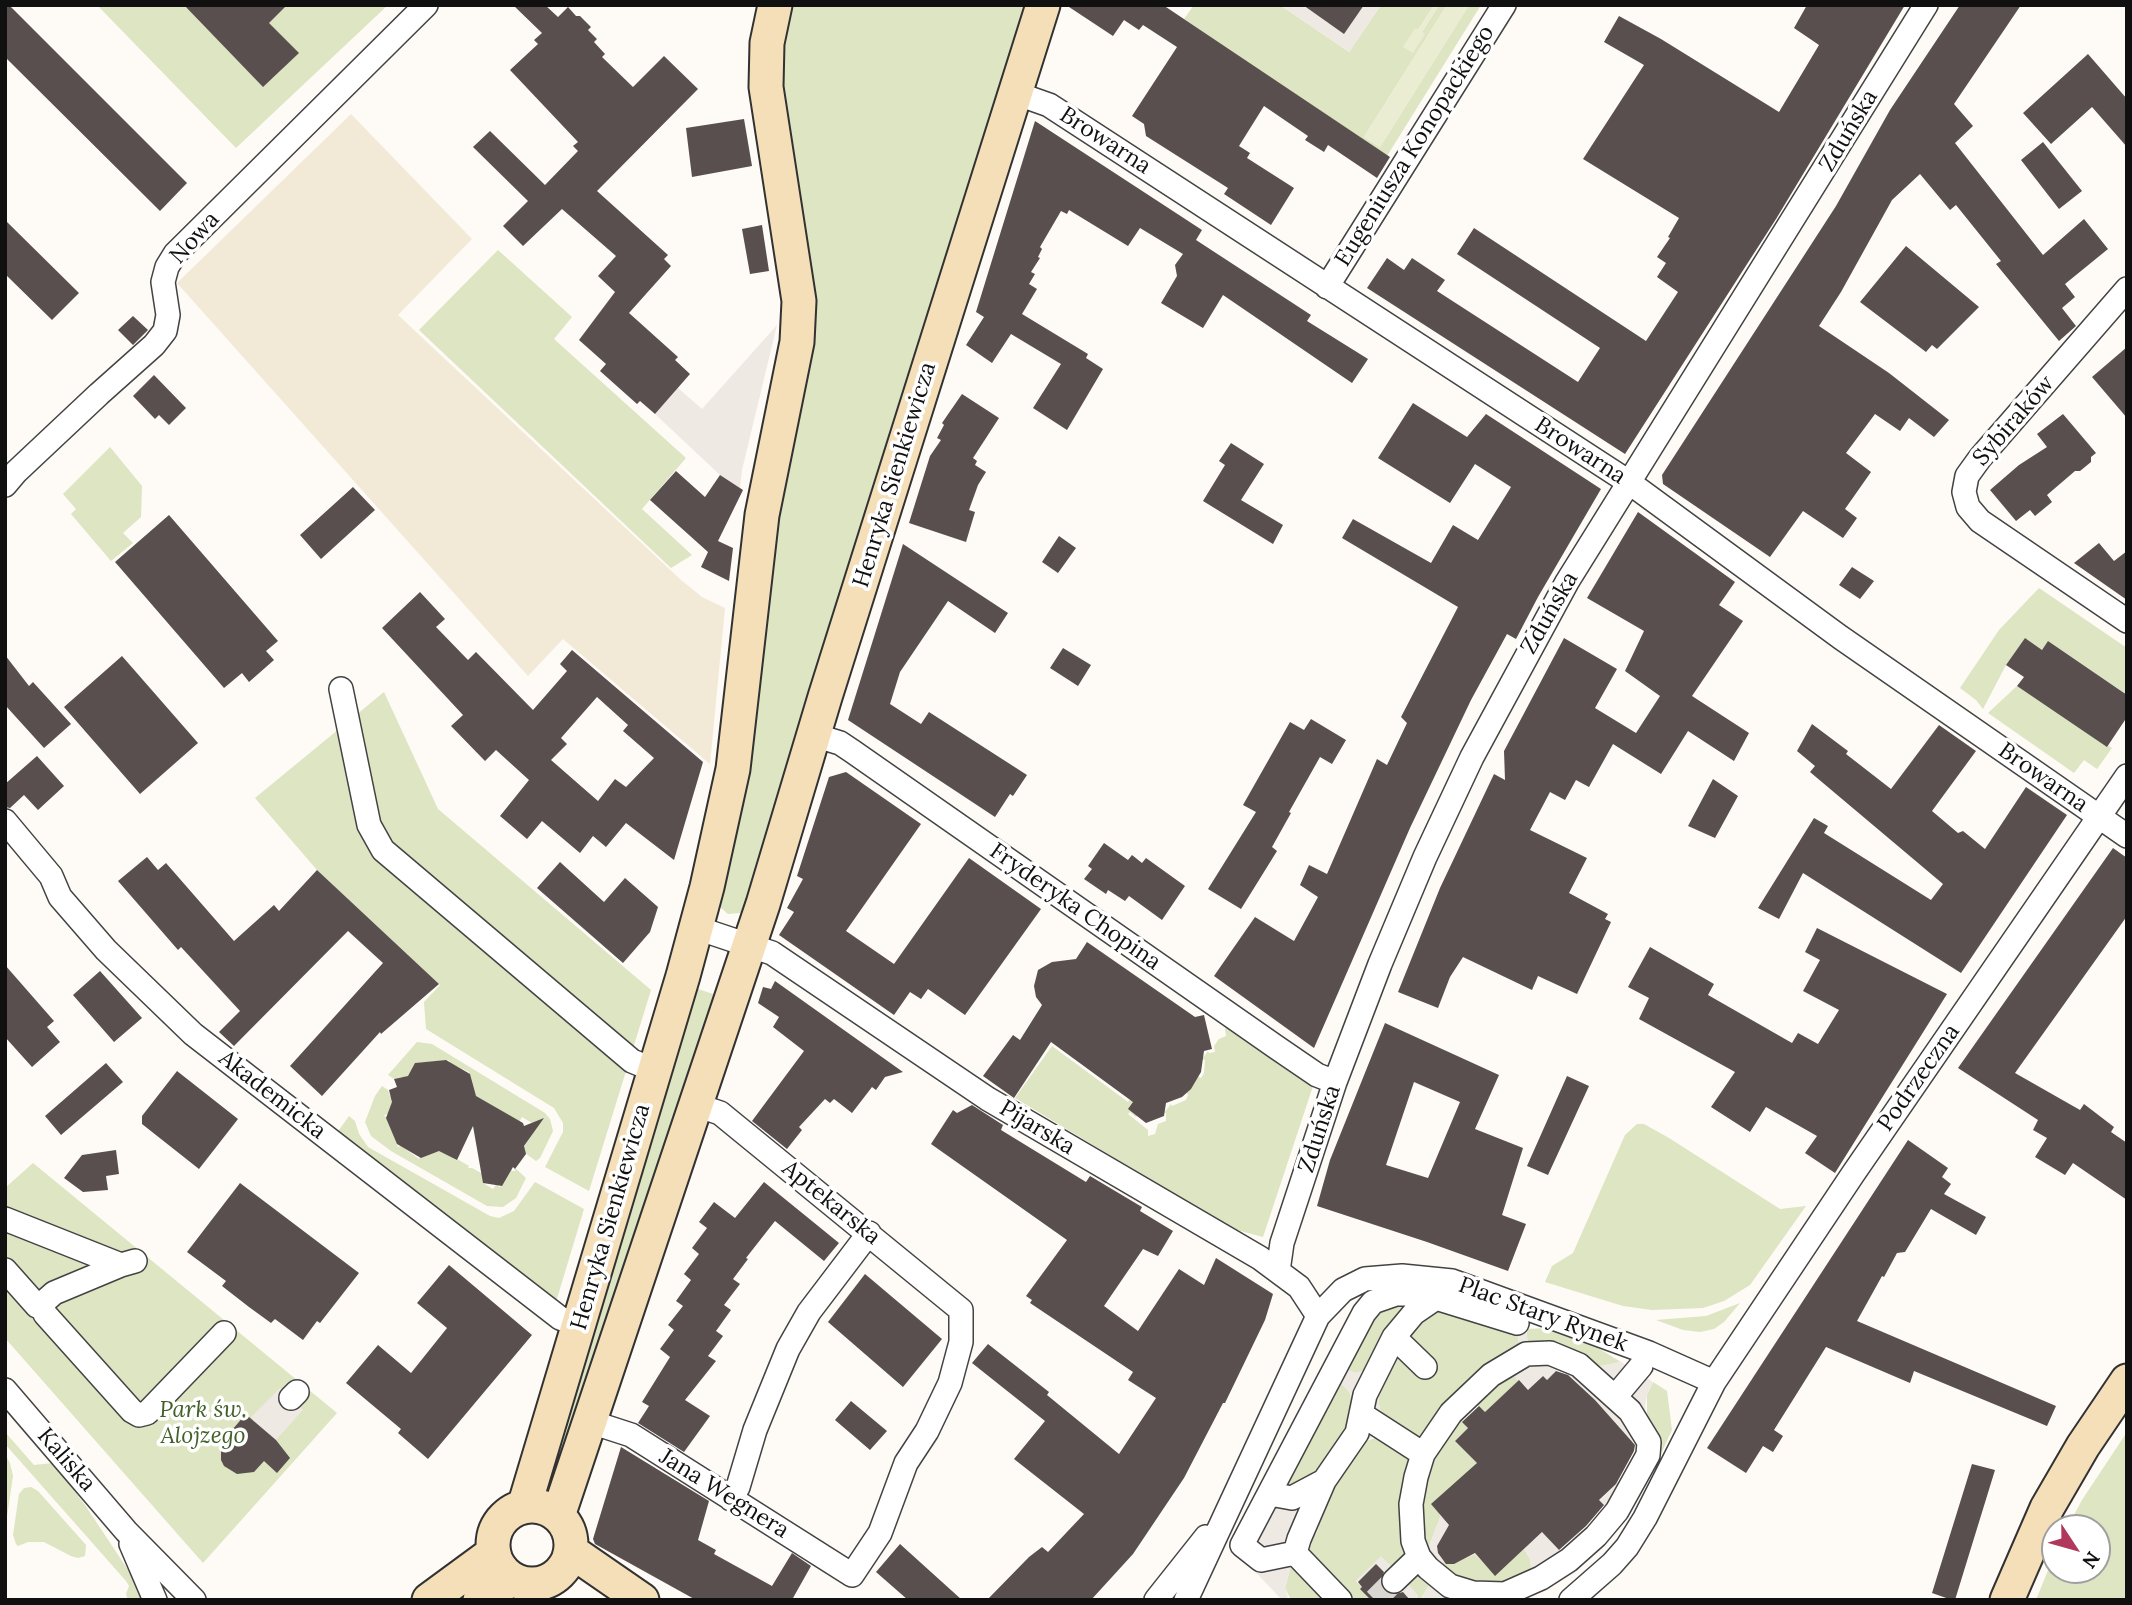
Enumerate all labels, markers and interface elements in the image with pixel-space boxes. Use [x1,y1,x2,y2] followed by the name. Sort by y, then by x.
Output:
[1329,20,1501,272] street label: Eugeniusza Konopackiego
[1814,85,1884,177] street label: Zduńska
[1054,101,1156,181] street label: Browarna
[164,206,226,270] street label: Nowa
[848,359,942,591] street label: Henryka Sienkiewicza
[1967,370,2061,472] street label: Sybiraków
[1529,411,1631,491] street label: Browarna
[1515,567,1585,659] street label: Zduńska
[1993,737,2093,819] street label: Browarna
[984,838,1166,976] street label: Fryderyka Chopina
[1872,1019,1966,1137] street label: Podrzeczna
[213,1045,331,1145] street label: Akademicka
[1293,1082,1347,1176] street label: Zduńska
[994,1095,1080,1161] street label: Pijarska
[565,1101,657,1333] street label: Henryka Sienkiewicza
[776,1155,886,1251] street label: Aptekarska
[1455,1272,1631,1358] street label: Plac Stary Rynek
[159,1396,247,1450] park label: Park św. Alojzego
[31,1423,101,1497] street label: Kaliska
[654,1443,794,1545] street label: Jana Wegnera
[2041,1514,2111,1584] north arrow
[2077,1547,2105,1573] text: N

